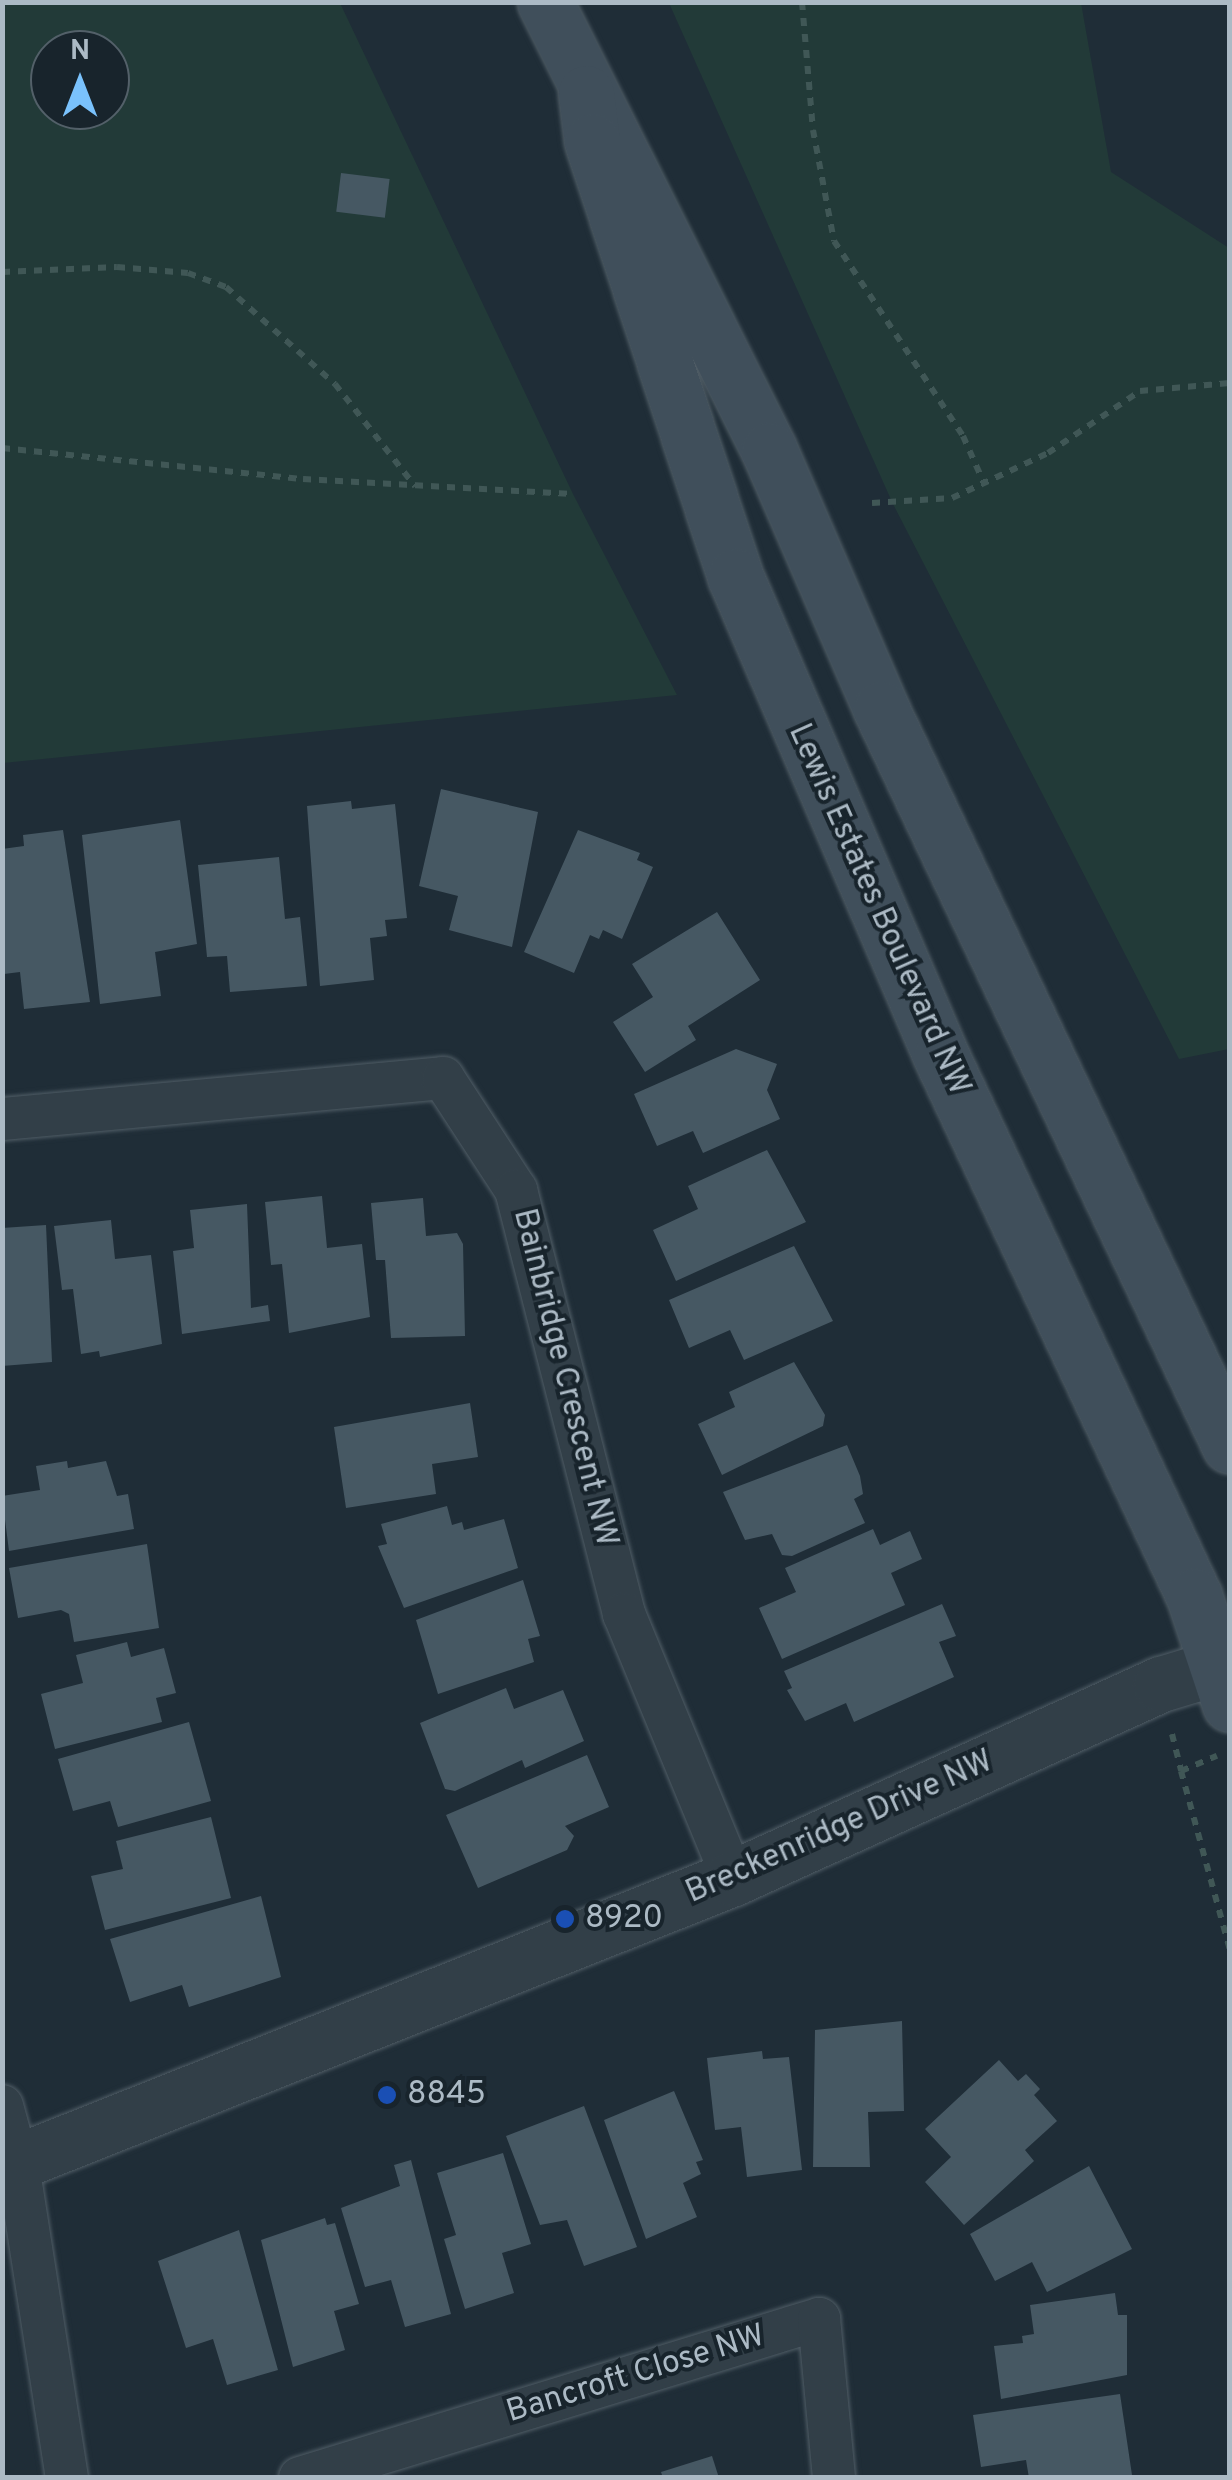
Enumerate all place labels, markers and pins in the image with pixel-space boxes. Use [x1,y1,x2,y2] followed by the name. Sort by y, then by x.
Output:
[585,1900,663,1938] place label: 8920
[554,1908,576,1930] marker: 8920
[407,2076,486,2114] place label: 8845
[376,2084,398,2106] marker: 8845

